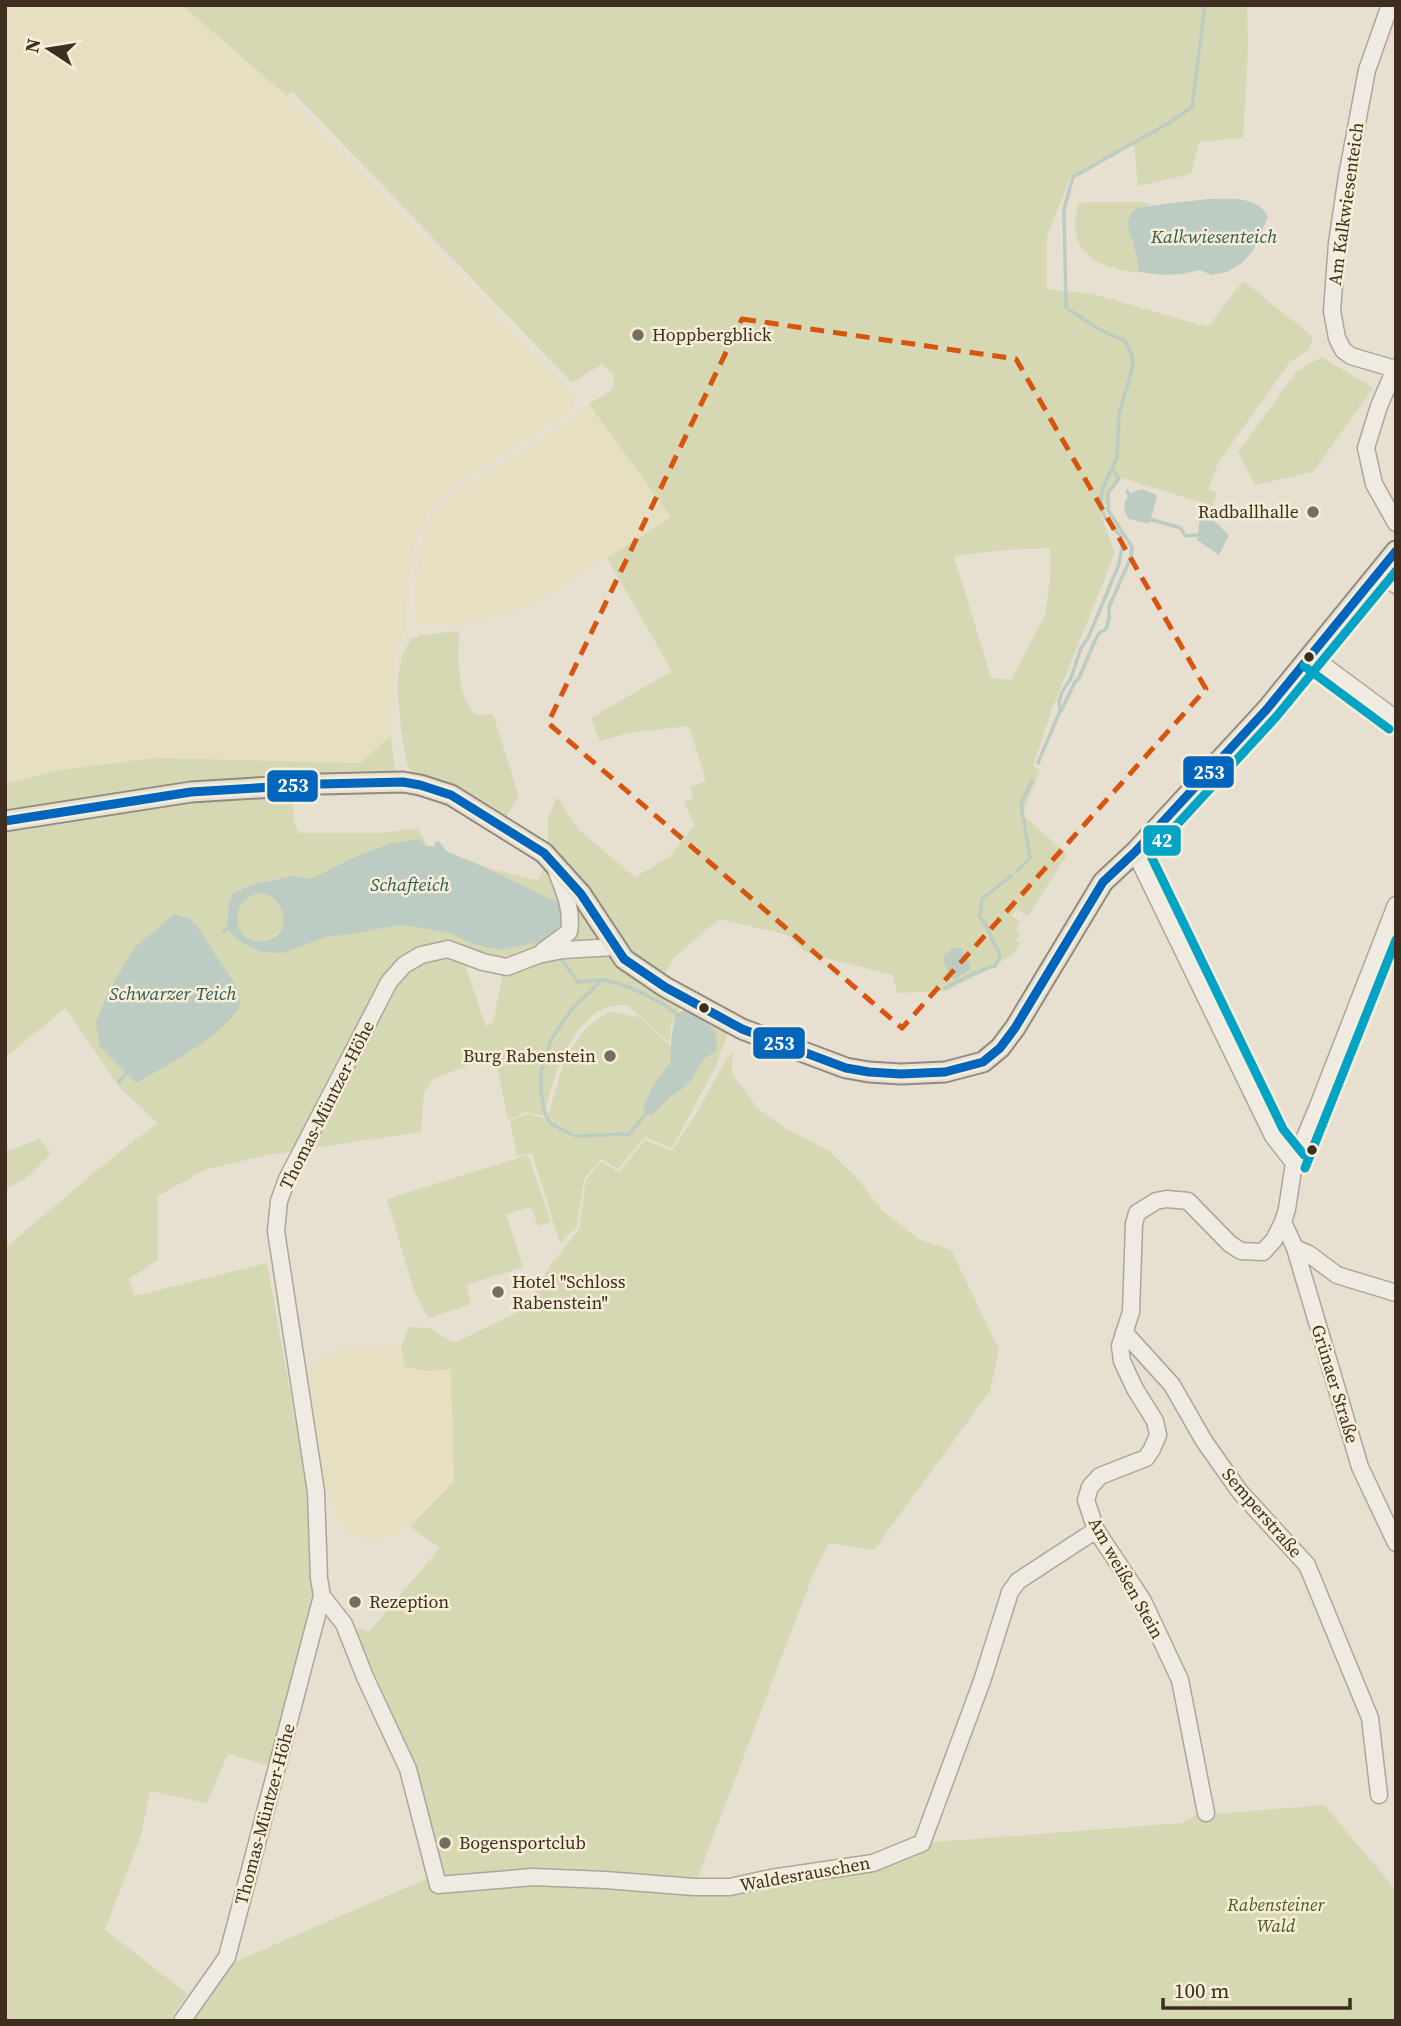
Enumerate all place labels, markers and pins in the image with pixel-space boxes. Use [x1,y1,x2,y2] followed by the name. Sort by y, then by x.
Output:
[652,322,772,347] place label: Hoppbergblick
[630,327,646,343] marker: Hoppbergblick
[1198,499,1299,524] place label: Radballhalle
[1305,504,1321,520] marker: Radballhalle
[1302,650,1316,664] unlabelled marker
[697,1001,711,1015] unlabelled marker
[463,1043,596,1068] place label: Burg Rabenstein
[602,1048,618,1064] marker: Burg Rabenstein
[1305,1143,1319,1157] unlabelled marker
[512,1269,626,1315] place label: Hotel "Schloss Rabenstein"
[490,1284,506,1300] marker: Hotel "Schloss Rabenstein"
[369,1589,449,1614] place label: Rezeption
[347,1594,363,1610] marker: Rezeption
[459,1830,586,1855] place label: Bogensportclub
[437,1835,453,1851] marker: Bogensportclub

